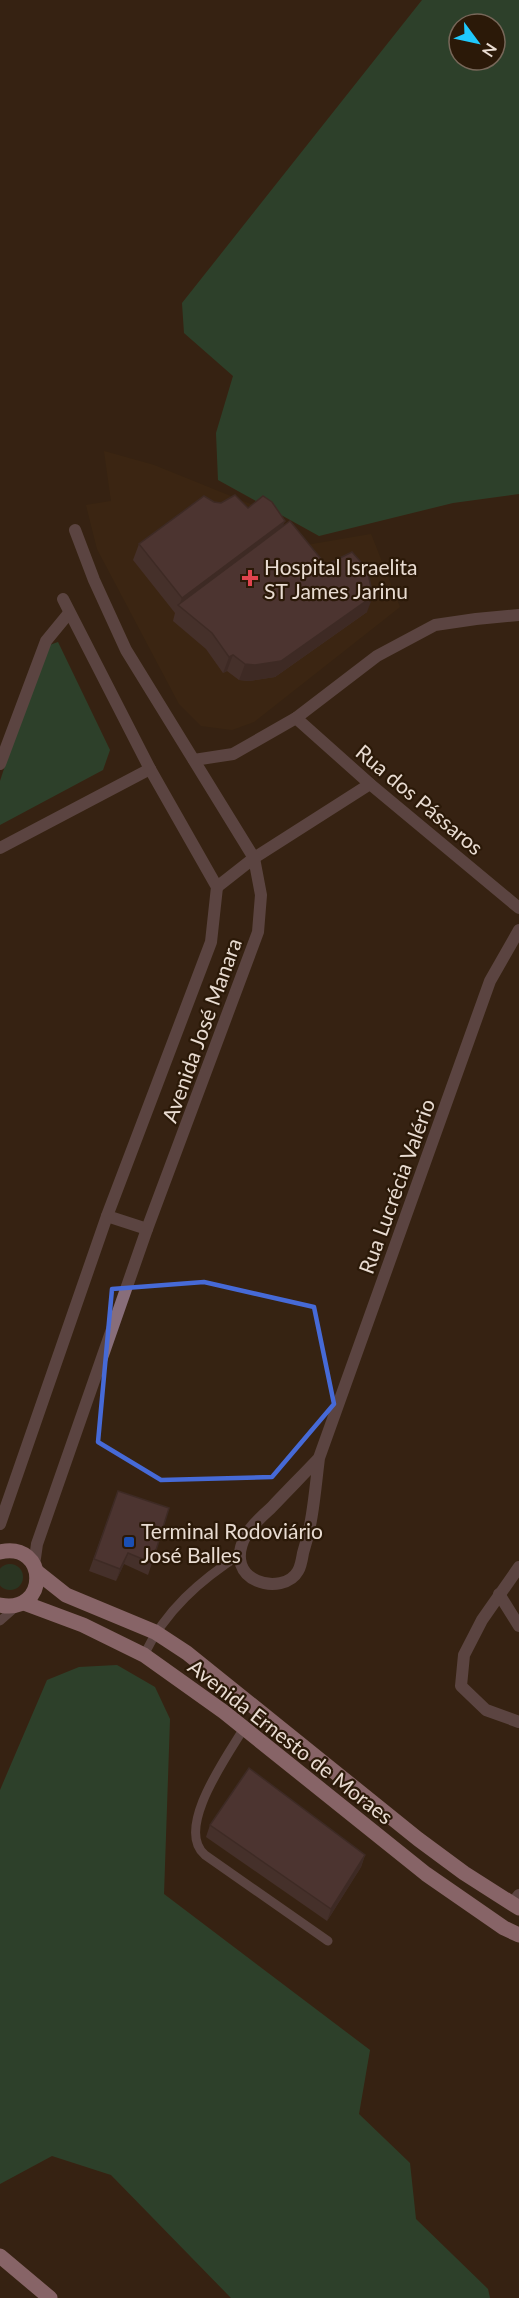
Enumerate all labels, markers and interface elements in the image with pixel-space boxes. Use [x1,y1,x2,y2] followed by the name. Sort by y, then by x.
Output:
[447,12,507,72] north arrow
[479,40,501,61] text: N
[264,554,417,603] place label: Hospital Israelita ST James Jarinu
[241,569,259,587] marker: Hospital Israelita ST James Jarinu
[351,739,489,859] street label: Rua dos Pássaros
[156,934,246,1126] street label: Avenida José Manara
[353,1095,439,1277] street label: Rua Lucrécia Valério
[141,1518,323,1567] place label: Terminal Rodoviário José Balles
[122,1535,136,1549] marker: Terminal Rodoviário José Balles
[184,1653,398,1829] street label: Avenida Ernesto de Moraes

